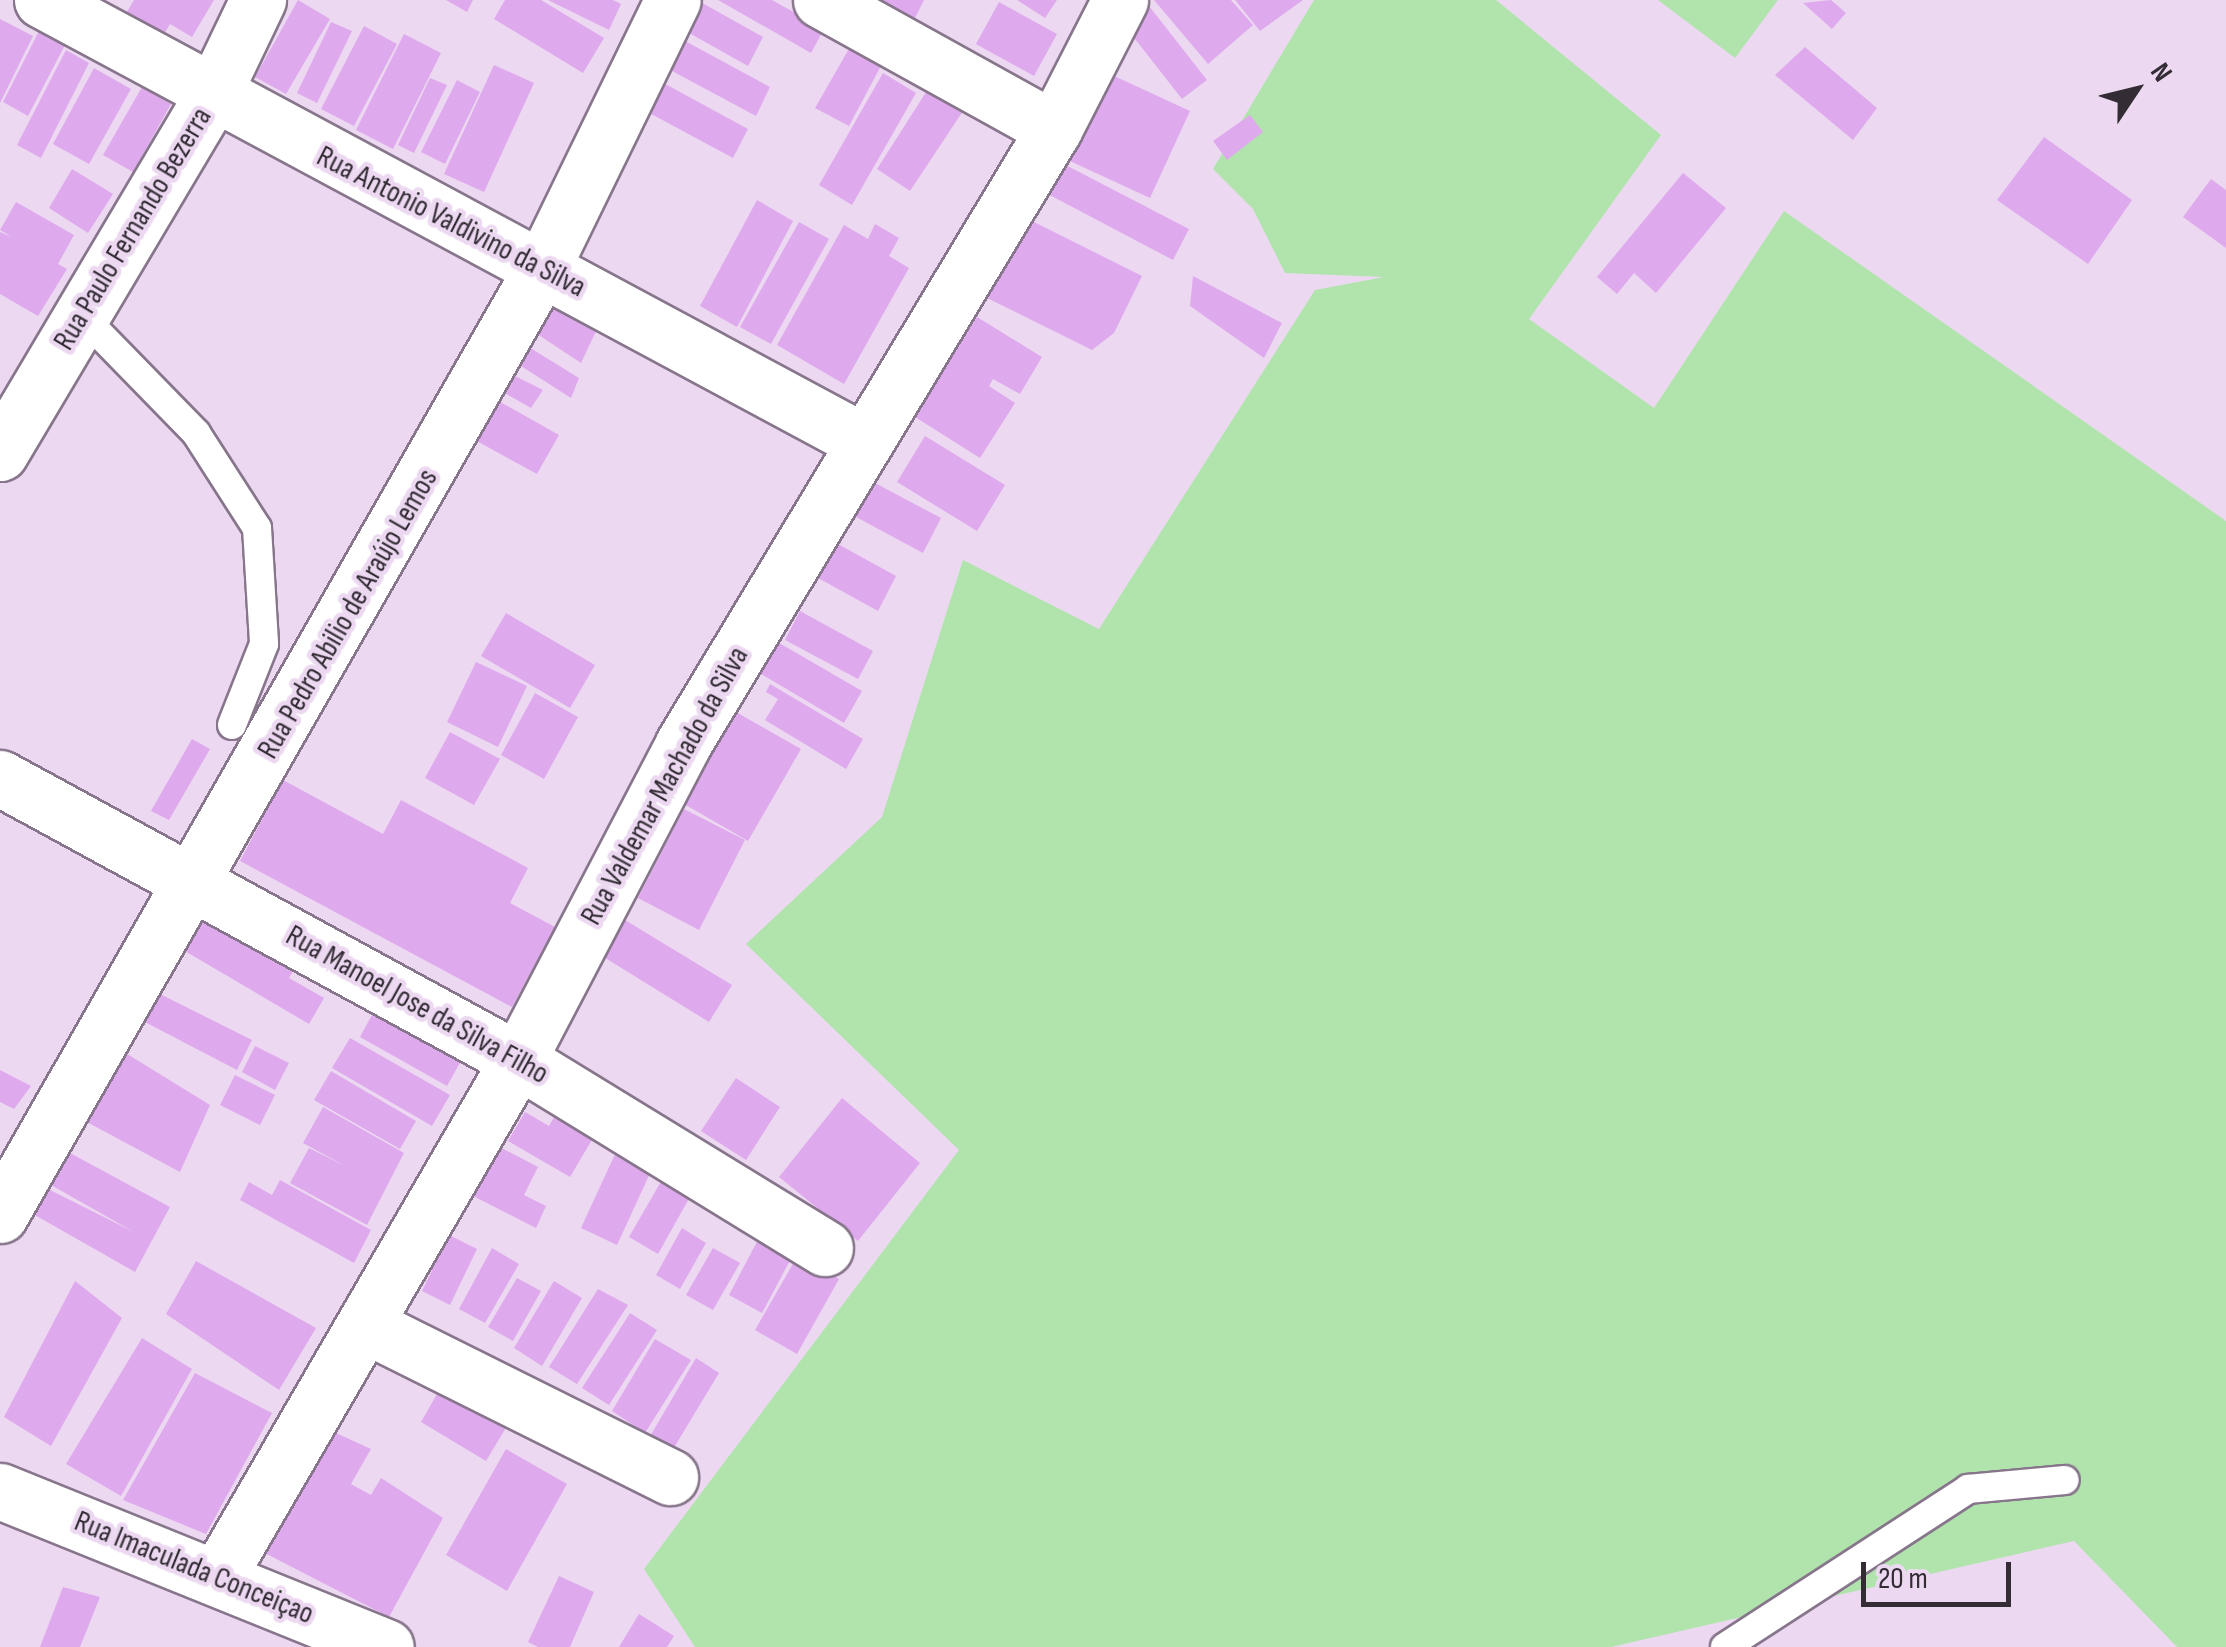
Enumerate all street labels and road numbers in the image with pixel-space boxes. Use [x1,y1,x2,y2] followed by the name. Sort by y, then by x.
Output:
[46,101,220,357] street label: Rua Paulo Fernando Bezerra
[311,139,591,305] street label: Rua Antonio Valdivino da Silva
[250,463,446,765] street label: Rua Pedro Abilio de Araújo Lemos
[574,641,756,931] street label: Rua Valdemar Machado da Silva
[279,918,555,1092] street label: Rua Manoel Jose da Silva Filho
[69,1504,319,1632] street label: Rua Imaculada Conceiçao

